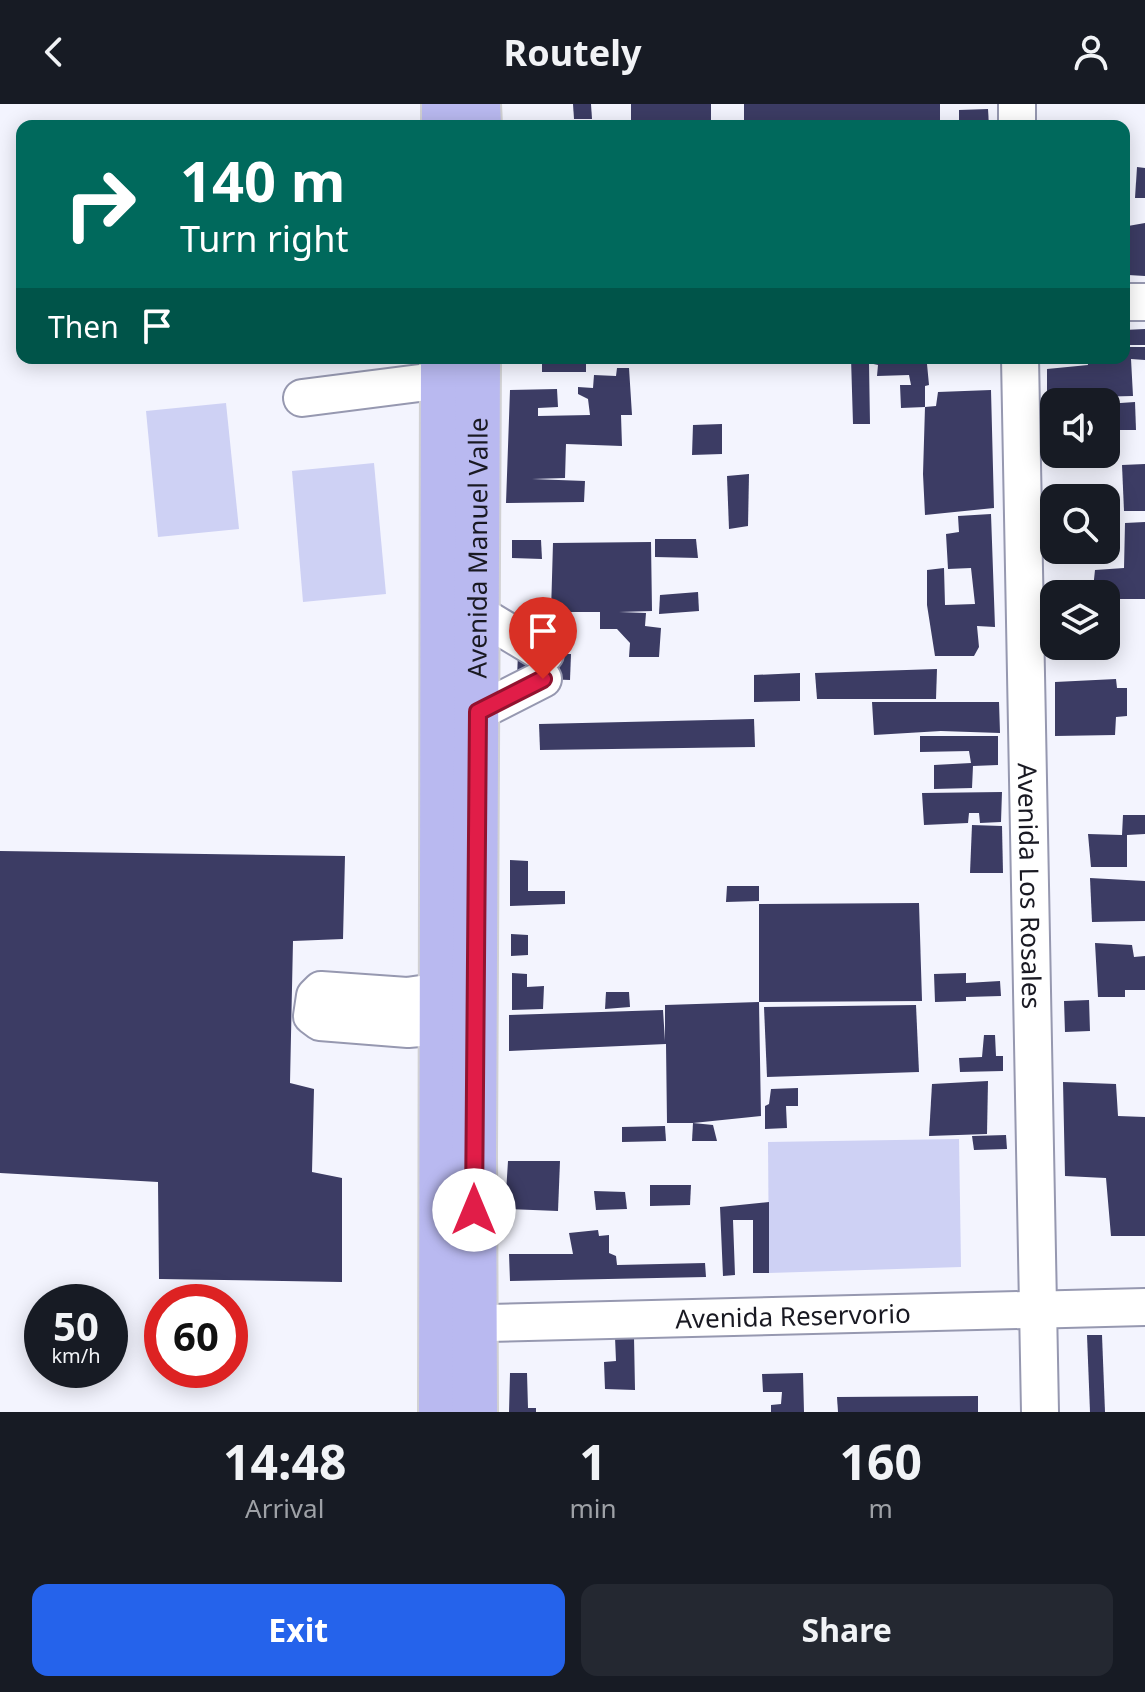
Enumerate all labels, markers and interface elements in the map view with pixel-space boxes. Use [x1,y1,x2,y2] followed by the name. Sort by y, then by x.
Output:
[504,28,641,77] text: Routely
[32,30,76,74] icon: back
[1069,30,1113,74] icon: person
[180,142,345,218] text: 140 m
[48,152,152,256] icon: right
[180,214,348,263] text: Turn right
[135,304,179,348] icon: arrive
[48,306,119,347] text: Then
[1040,388,1120,660] map controls
[1040,388,1120,468] button: sound
[458,417,496,679] street label: Avenida Manuel Valle
[1040,484,1120,564] button: search
[1040,580,1120,660] button: layers
[509,597,577,679] pin
[521,609,565,653] icon: arrive
[1010,763,1050,1009] street label: Avenida Los Rosales
[432,1168,516,1252] position arrow
[144,1284,248,1388] speed limit sign: 60
[675,1295,911,1336] street label: Avenida Reservorio
[53,1298,99,1353] text: 50
[51,1342,101,1369] text: km/h
[223,1429,346,1494] text: 14:48
[579,1429,607,1494] text: 1
[840,1429,922,1494] text: 160
[245,1490,324,1526] text: Arrival
[569,1490,617,1526] text: min
[869,1490,893,1526] text: m
[32,1584,565,1676] button: Exit
[581,1584,1113,1676] button: Share

